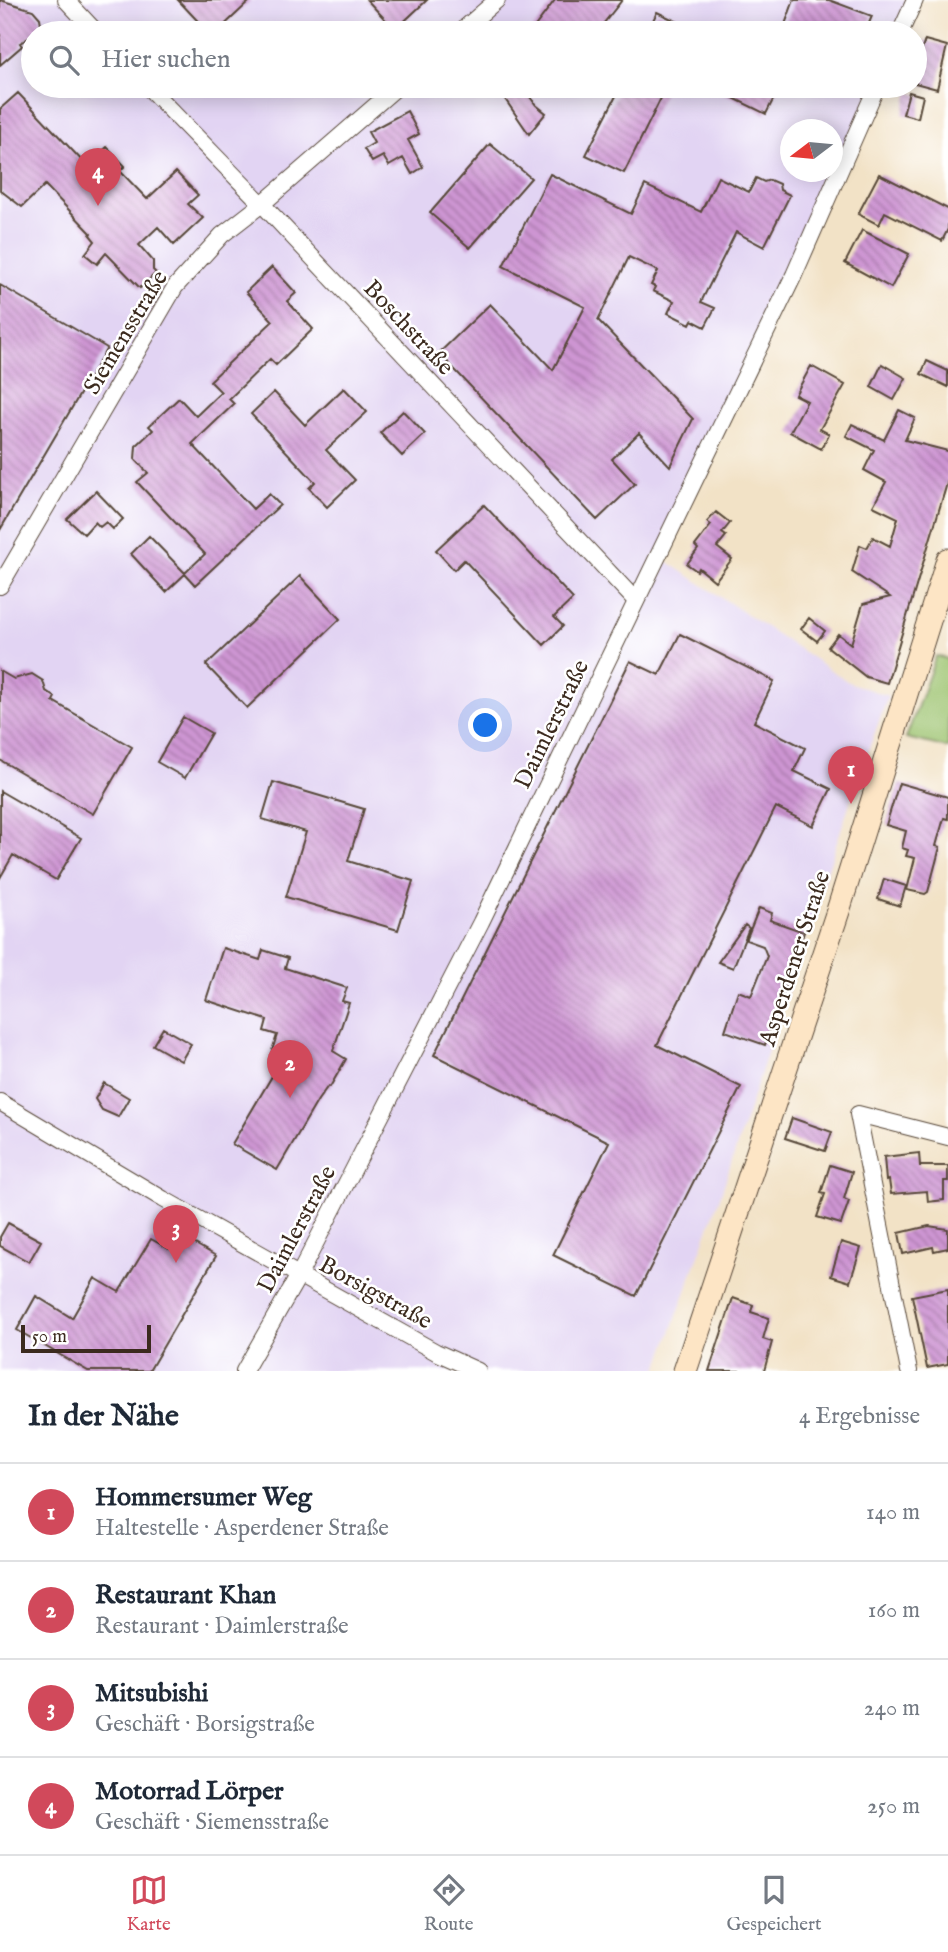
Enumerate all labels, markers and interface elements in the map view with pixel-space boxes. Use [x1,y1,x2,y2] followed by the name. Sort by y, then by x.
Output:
[21,21,927,98] search box
[45,41,83,79] icon: search
[101,43,231,76] text: Hier suchen
[780,119,843,182] north arrow
[75,148,121,206] pin: 4
[77,265,176,401] street label: Siemensstraße
[356,274,460,382] street label: Boschstraße
[508,655,597,794] street label: Daimlerstraße
[468,708,502,742] your location
[828,746,874,804] pin: 1
[752,867,838,1051] street label: Asperdener Straße
[267,1040,313,1098] pin: 2
[251,1161,344,1299] street label: Daimlerstraße
[153,1205,199,1263] pin: 3
[313,1250,437,1337] street label: Borsigstraße
[21,1322,150,1354] scale bar
[32,1325,67,1349] text: 50 m
[28,1398,179,1436] text: In der Nähe
[799,1402,920,1431] text: 4 Ergebnisse
[95,1481,312,1514] text: Hommersumer Weg
[47,1498,55,1527] text: 1
[866,1498,920,1527] text: 140 m
[95,1514,389,1543] text: Haltestelle · Asperdener Straße
[95,1579,276,1612] text: Restaurant Khan
[46,1596,56,1625] text: 2
[868,1596,920,1625] text: 160 m
[95,1612,349,1641] text: Restaurant · Daimlerstraße
[95,1677,209,1710] text: Mitsubishi
[47,1694,55,1723] text: 3
[864,1694,920,1723] text: 240 m
[95,1710,315,1739] text: Geschäft · Borsigstraße
[95,1775,284,1808] text: Motorrad Lörper
[45,1792,57,1821] text: 4
[867,1792,920,1821] text: 250 m
[95,1808,329,1837] text: Geschäft · Siemensstraße
[127,1871,171,1937] tab: Karte
[424,1871,473,1937] tab: Route
[726,1871,821,1937] tab: Gespeichert

